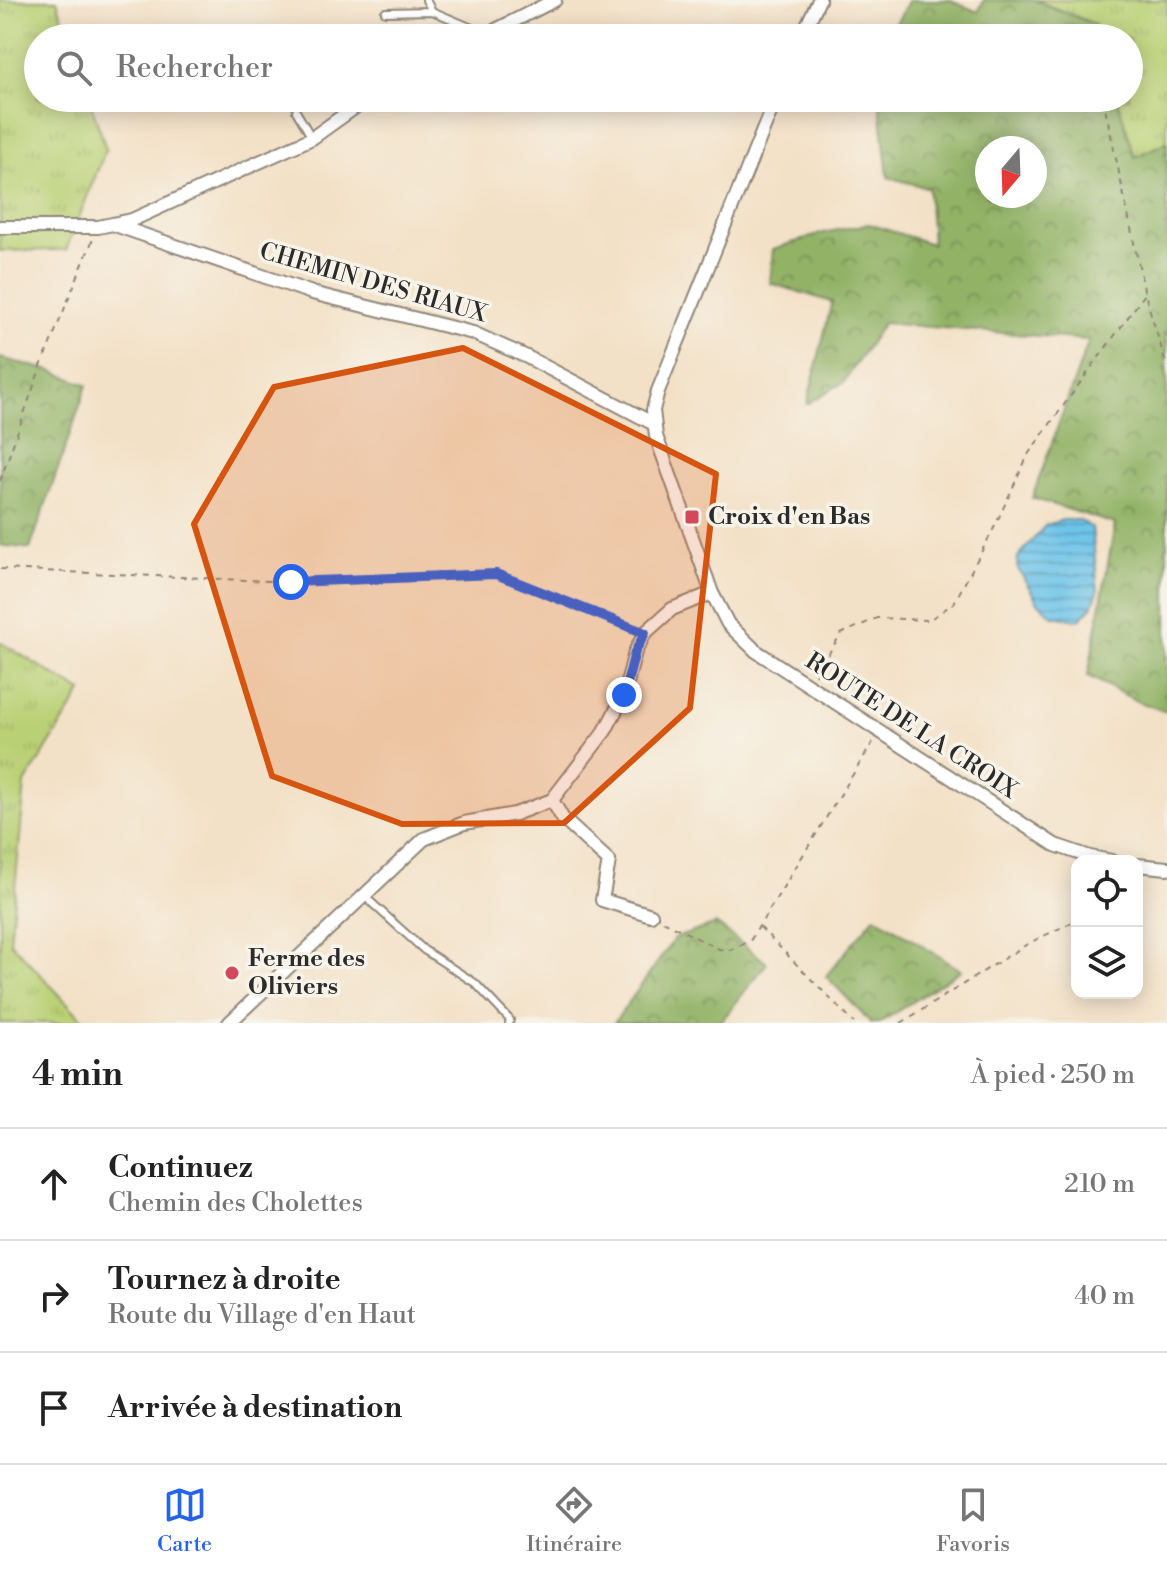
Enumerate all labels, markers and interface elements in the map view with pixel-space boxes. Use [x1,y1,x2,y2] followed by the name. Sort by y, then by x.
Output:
[24,24,1143,112] search box
[52,46,96,90] icon: search
[116,49,273,87] text: Rechercher
[975,136,1047,208] north arrow
[256,236,491,330] street label: CHEMIN DES RIAUX
[708,502,870,532] place label: Croix d'en Bas
[683,508,701,526] marker: Croix d'en Bas
[273,564,309,600] route start
[799,646,1023,806] street label: ROUTE DE LA CROIX
[606,677,642,713] route end
[1071,855,1143,999] map controls
[1071,855,1143,927] button: locate
[1071,927,1143,999] button: layers
[248,944,365,1002] place label: Ferme des Oliviers
[223,964,241,982] marker: Ferme des Oliviers
[32,1054,123,1096] text: 4 min
[971,1059,1135,1091] text: À pied · 250 m
[108,1149,253,1187] text: Continuez
[32,1162,76,1206] icon: ahead
[1064,1168,1135,1200] text: 210 m
[108,1187,363,1219] text: Chemin des Cholettes
[108,1261,341,1299] text: Tournez à droite
[32,1274,76,1318] icon: right
[1074,1280,1135,1312] text: 40 m
[108,1299,416,1331] text: Route du Village d'en Haut
[32,1386,76,1430] icon: arrive
[108,1389,402,1427] text: Arrivée à destination
[157,1483,212,1558] tab: Carte
[526,1483,622,1558] tab: Itinéraire
[936,1483,1010,1558] tab: Favoris

